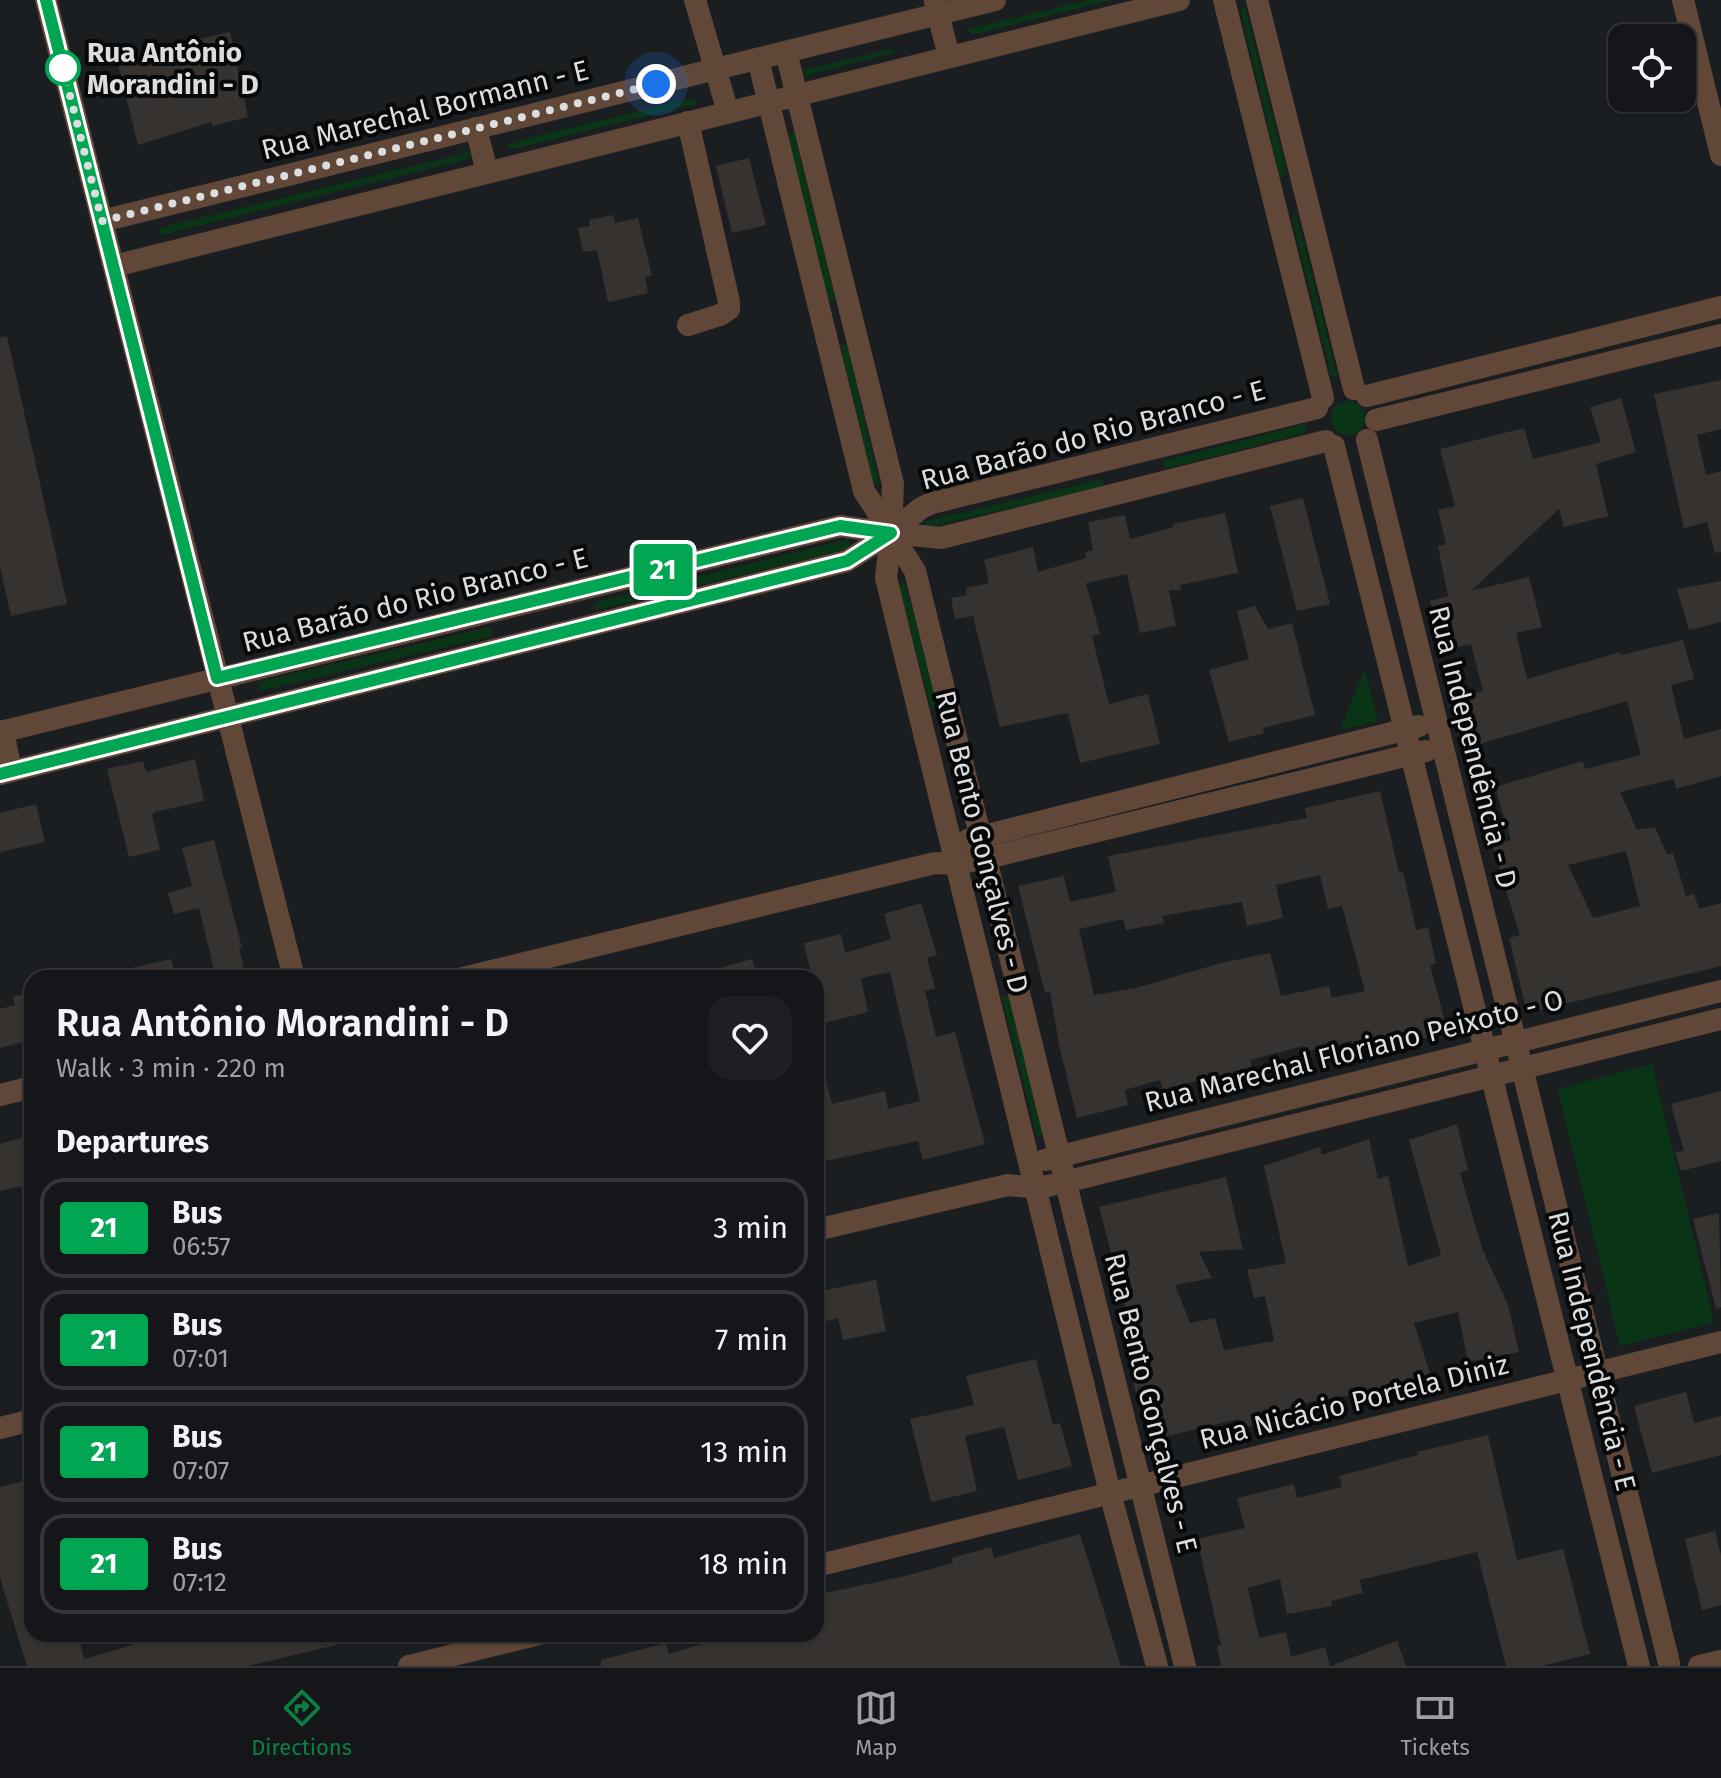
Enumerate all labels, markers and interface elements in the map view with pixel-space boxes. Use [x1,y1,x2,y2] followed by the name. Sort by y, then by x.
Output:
[1608,24,1696,112] map controls
[1608,24,1696,112] button: locate
[87,36,259,101] place label: Rua Antônio Morandini - D
[46,51,80,85] marker: Rua Antônio Morandini - D
[258,53,592,167] street label: Rua Marechal Bormann - E
[636,64,676,104] your location
[917,373,1269,497] street label: Rua Barão do Rio Branco - E
[239,541,591,659] street label: Rua Barão do Rio Branco - E
[627,544,699,596] line badge: 21
[650,553,676,586] text: 21
[1422,602,1524,892] street label: Rua Independência - D
[928,687,1036,997] street label: Rua Bento Gonçalves - D
[1141,983,1567,1119] street label: Rua Marechal Floriano Peixoto - O
[708,996,792,1080] button: heart
[56,1000,509,1046] text: Rua Antônio Morandini - D
[56,1053,286,1084] text: Walk · 3 min · 220 m
[56,1124,209,1160] text: Departures
[172,1195,222,1231] text: Bus
[1541,1208,1643,1494] street label: Rua Independência - E
[713,1210,788,1246] text: 3 min
[91,1211,117,1244] text: 21
[172,1231,231,1262] text: 06:57
[1098,1250,1204,1556] street label: Rua Bento Gonçalves - E
[172,1307,222,1343] text: Bus
[715,1322,788,1358] text: 7 min
[91,1323,117,1356] text: 21
[172,1343,229,1374] text: 07:01
[1196,1348,1512,1456] street label: Rua Nicácio Portela Diniz
[172,1419,222,1455] text: Bus
[700,1434,788,1470] text: 13 min
[91,1435,117,1468] text: 21
[172,1455,229,1486] text: 07:07
[172,1531,222,1567] text: Bus
[699,1546,788,1582] text: 18 min
[91,1547,117,1580] text: 21
[172,1567,227,1598] text: 07:12
[251,1686,352,1761] tab: Directions
[854,1686,898,1761] tab: Map
[1401,1686,1470,1761] tab: Tickets

